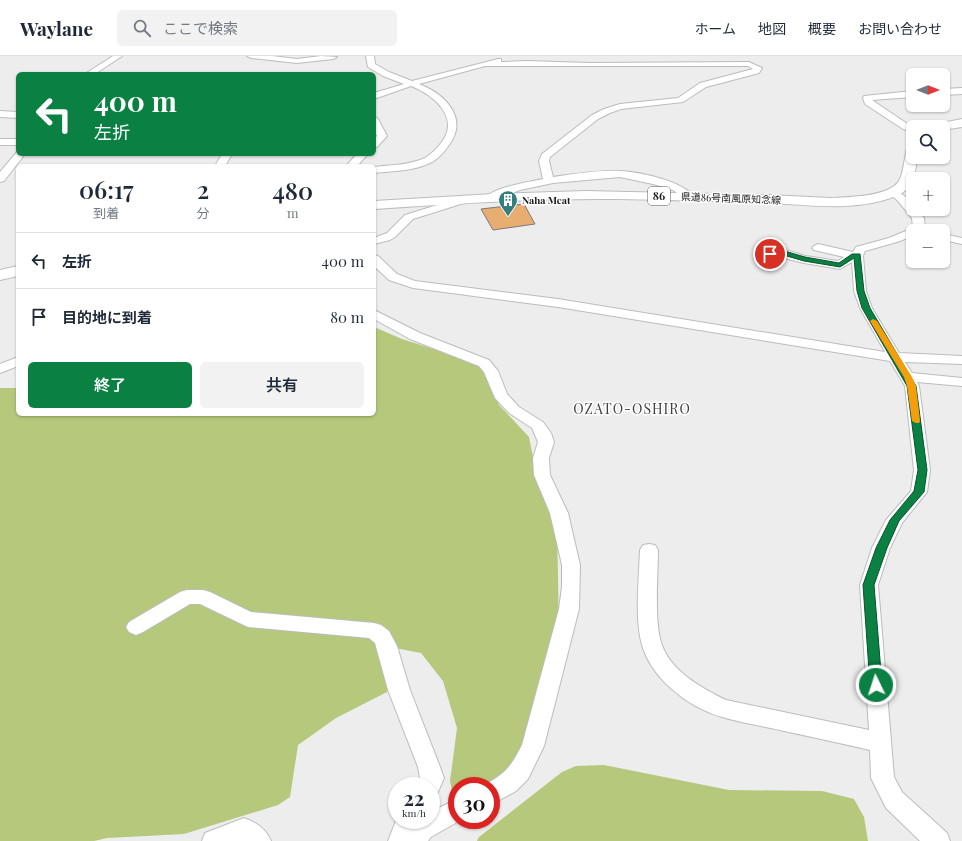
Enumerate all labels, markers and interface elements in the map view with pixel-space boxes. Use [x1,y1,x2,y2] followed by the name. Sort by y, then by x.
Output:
[117,10,397,46] search box
[20,15,93,41] text: Waylane
[131,17,153,39] icon: search
[163,18,238,38] text: ここで検索
[694,19,736,38] text: ホーム
[758,19,786,38] text: 地図
[808,19,836,38] text: 概要
[858,19,942,38] text: お問い合わせ
[906,68,950,112] north arrow
[906,68,950,268] map controls
[94,82,177,119] text: 400 m
[28,88,80,140] icon: left
[94,120,130,144] text: 左折
[906,120,950,164] button: search
[906,172,950,216] button: +
[79,173,134,205] text: 06:17
[197,173,209,205] text: 2
[272,174,313,206] text: 480
[648,187,670,205] road number: 86
[497,189,519,217] building icon: Naha Meat
[681,189,781,207] street label: 県道86号南風原知念線
[522,193,571,207] place label: Naha Meat
[93,204,119,221] text: 到着
[197,204,210,221] text: 分
[287,204,299,221] text: m
[906,224,950,268] button: −
[753,237,787,271] pin
[759,243,781,265] icon: arrive
[28,250,50,272] icon: left
[62,251,92,271] text: 左折
[322,251,364,271] text: 400 m
[28,306,50,328] icon: arrive
[62,307,152,327] text: 目的地に到着
[330,307,364,327] text: 80 m
[28,362,192,408] button: 終了
[200,362,364,408] button: 共有
[573,399,691,418] district label: OZATO-OSHIRO
[855,664,897,706] position arrow
[448,777,500,829] speed limit sign: 30
[404,784,424,811] text: 22
[402,806,426,820] text: km/h

